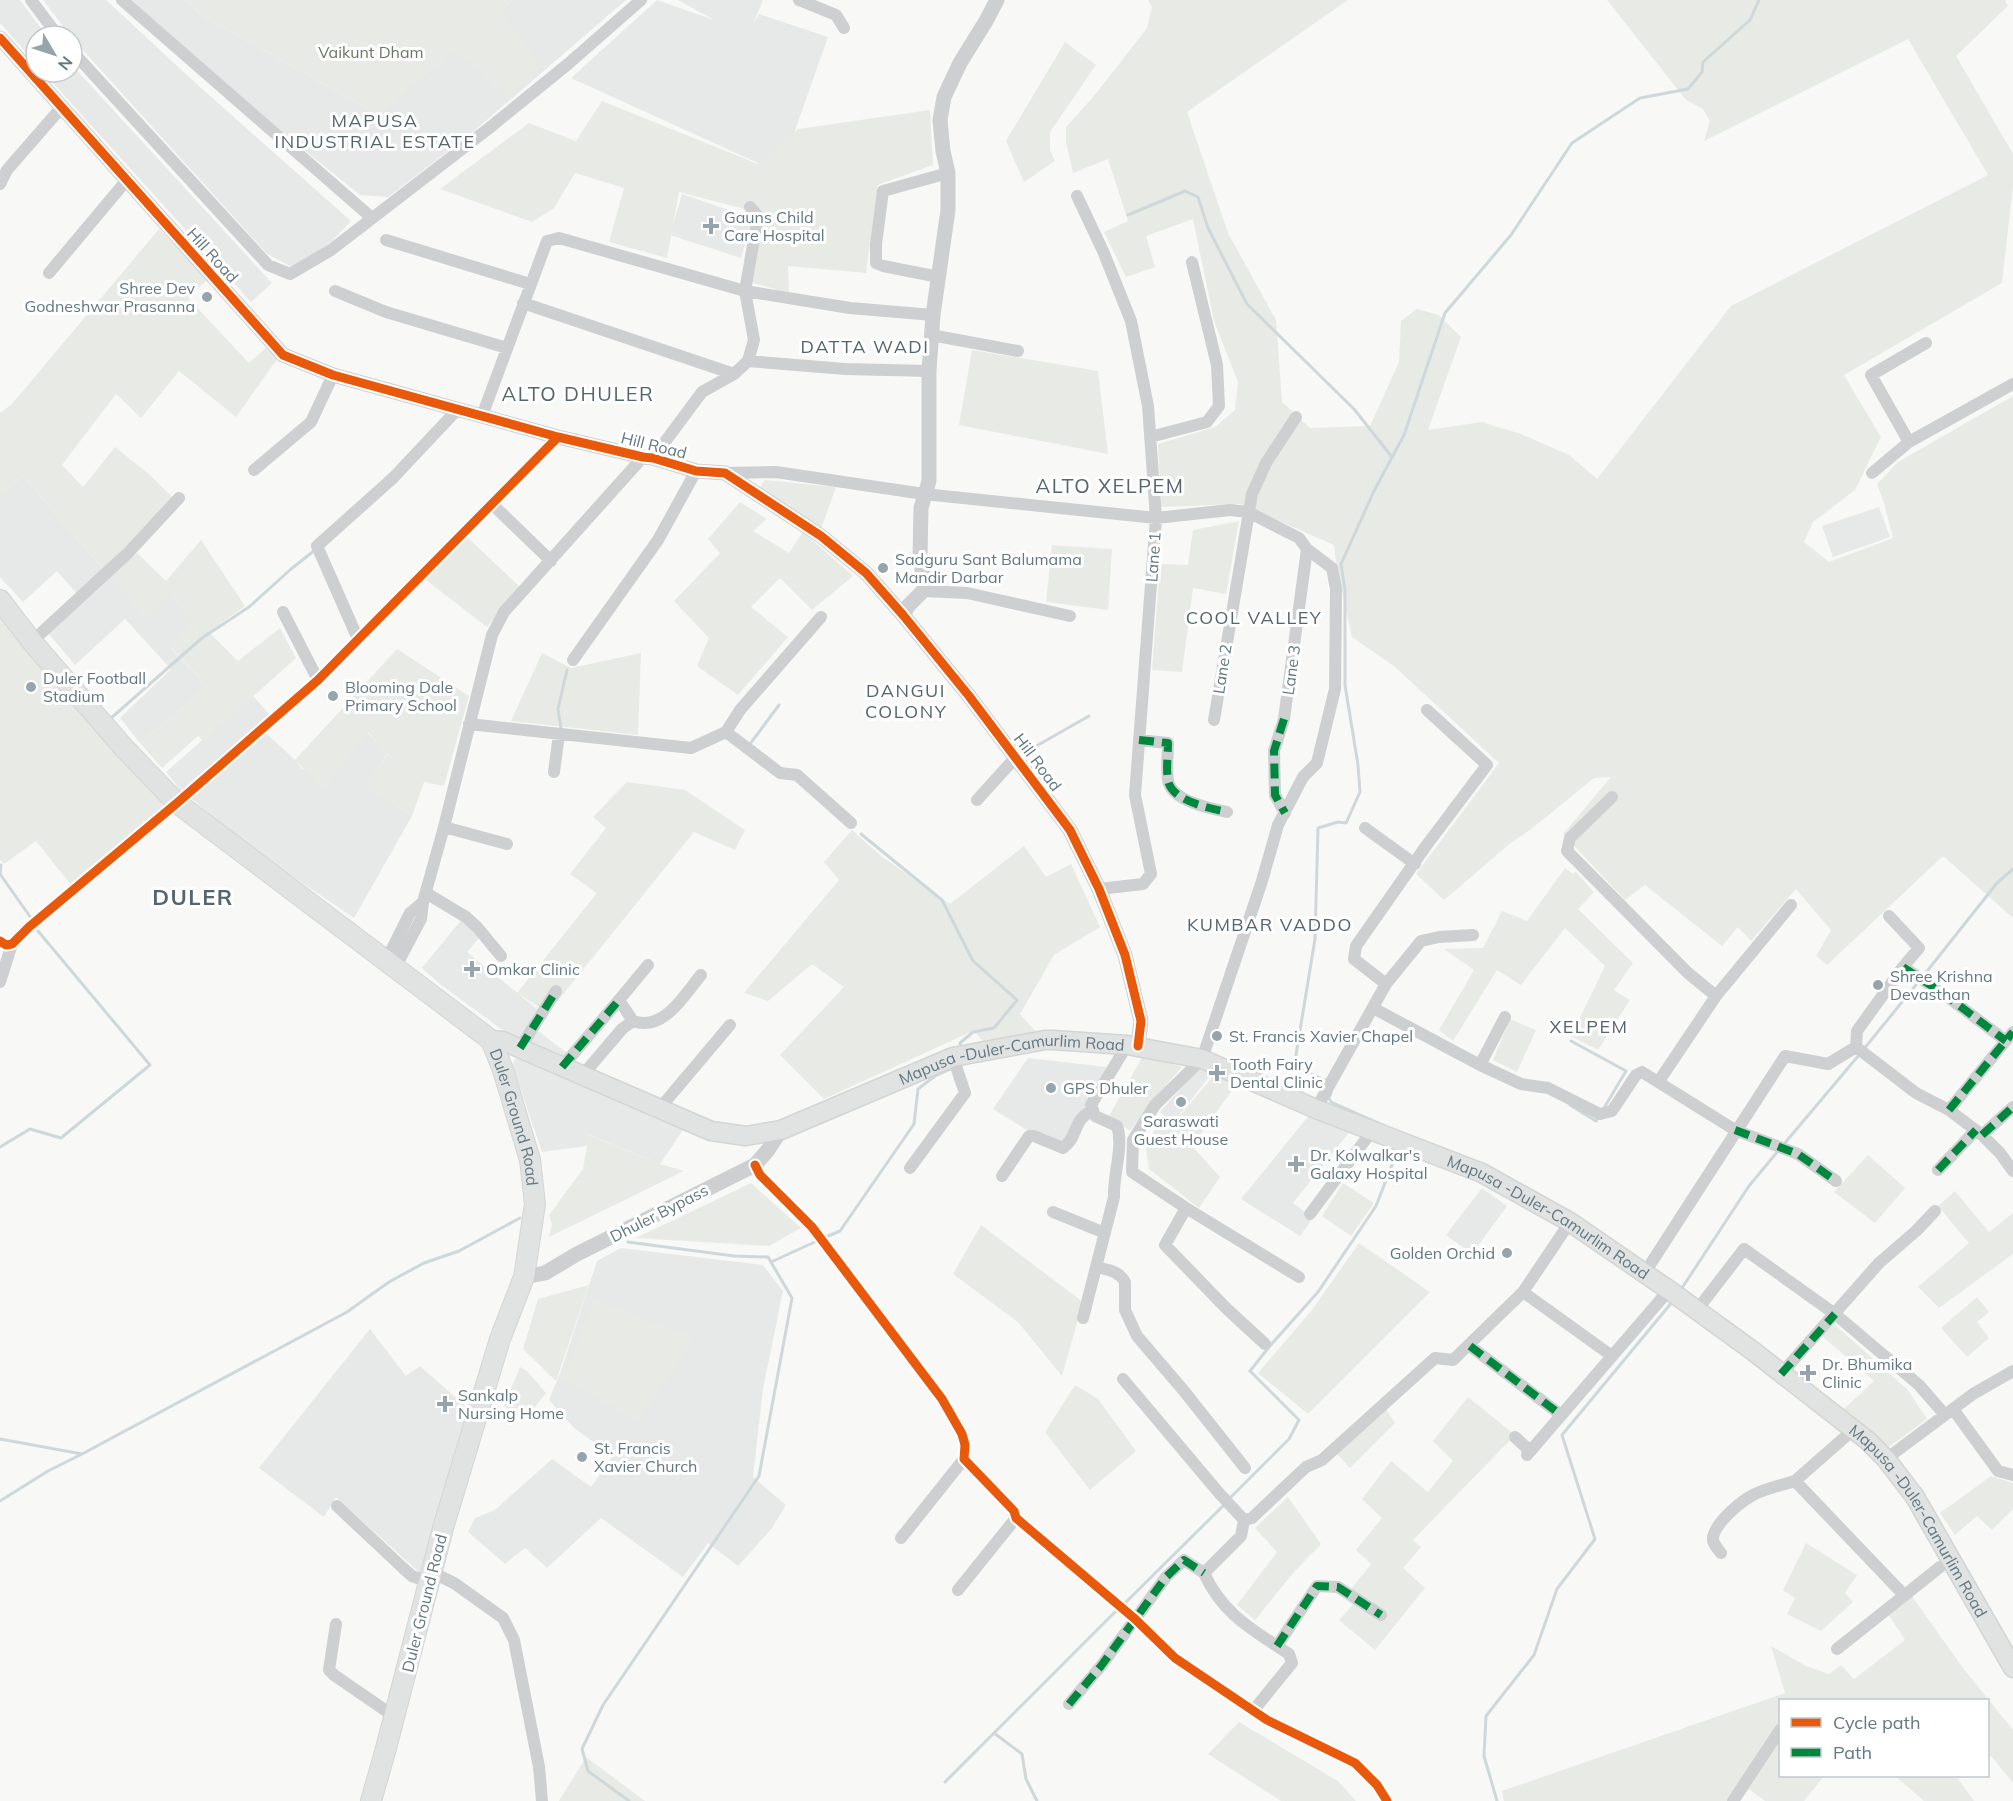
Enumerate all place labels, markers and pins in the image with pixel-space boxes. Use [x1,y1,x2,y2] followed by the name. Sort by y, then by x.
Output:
[724,207,825,245] place label: Gauns Child Care Hospital
[702,217,720,235] marker: Gauns Child Care Hospital
[24,278,195,316] place label: Shree Dev Godneshwar Prasanna
[200,290,214,304] marker: Shree Dev Godneshwar Prasanna
[895,549,1082,587] place label: Sadguru Sant Balumama Mandir Darbar
[876,561,890,575] marker: Sadguru Sant Balumama Mandir Darbar
[43,668,146,706] place label: Duler Football Stadium
[345,677,457,715] place label: Blooming Dale Primary School
[24,680,38,694] marker: Duler Football Stadium
[326,689,340,703] marker: Blooming Dale Primary School
[486,959,580,979] place label: Omkar Clinic
[463,960,481,978] marker: Omkar Clinic
[1890,966,1993,1004] place label: Shree Krishna Devasthan
[1871,978,1885,992] marker: Shree Krishna Devasthan
[1229,1026,1413,1046] place label: St. Francis Xavier Chapel
[1210,1029,1224,1043] marker: St. Francis Xavier Chapel
[1230,1054,1323,1092] place label: Tooth Fairy Dental Clinic
[1208,1064,1226,1082] marker: Tooth Fairy Dental Clinic
[1063,1078,1148,1098] place label: GPS Dhuler
[1044,1081,1058,1095] marker: GPS Dhuler
[1174,1095,1188,1109] marker: Saraswati Guest House
[1134,1111,1228,1149] place label: Saraswati Guest House
[1310,1145,1428,1183] place label: Dr. Kolwalkar's Galaxy Hospital
[1287,1155,1305,1173] marker: Dr. Kolwalkar's Galaxy Hospital
[1390,1243,1495,1263] place label: Golden Orchid
[1500,1246,1514,1260] marker: Golden Orchid
[1822,1354,1912,1392] place label: Dr. Bhumika Clinic
[1799,1364,1817,1382] marker: Dr. Bhumika Clinic
[458,1385,564,1423] place label: Sankalp Nursing Home
[436,1395,454,1413] marker: Sankalp Nursing Home
[594,1438,698,1476] place label: St. Francis Xavier Church
[575,1450,589,1464] marker: St. Francis Xavier Church

